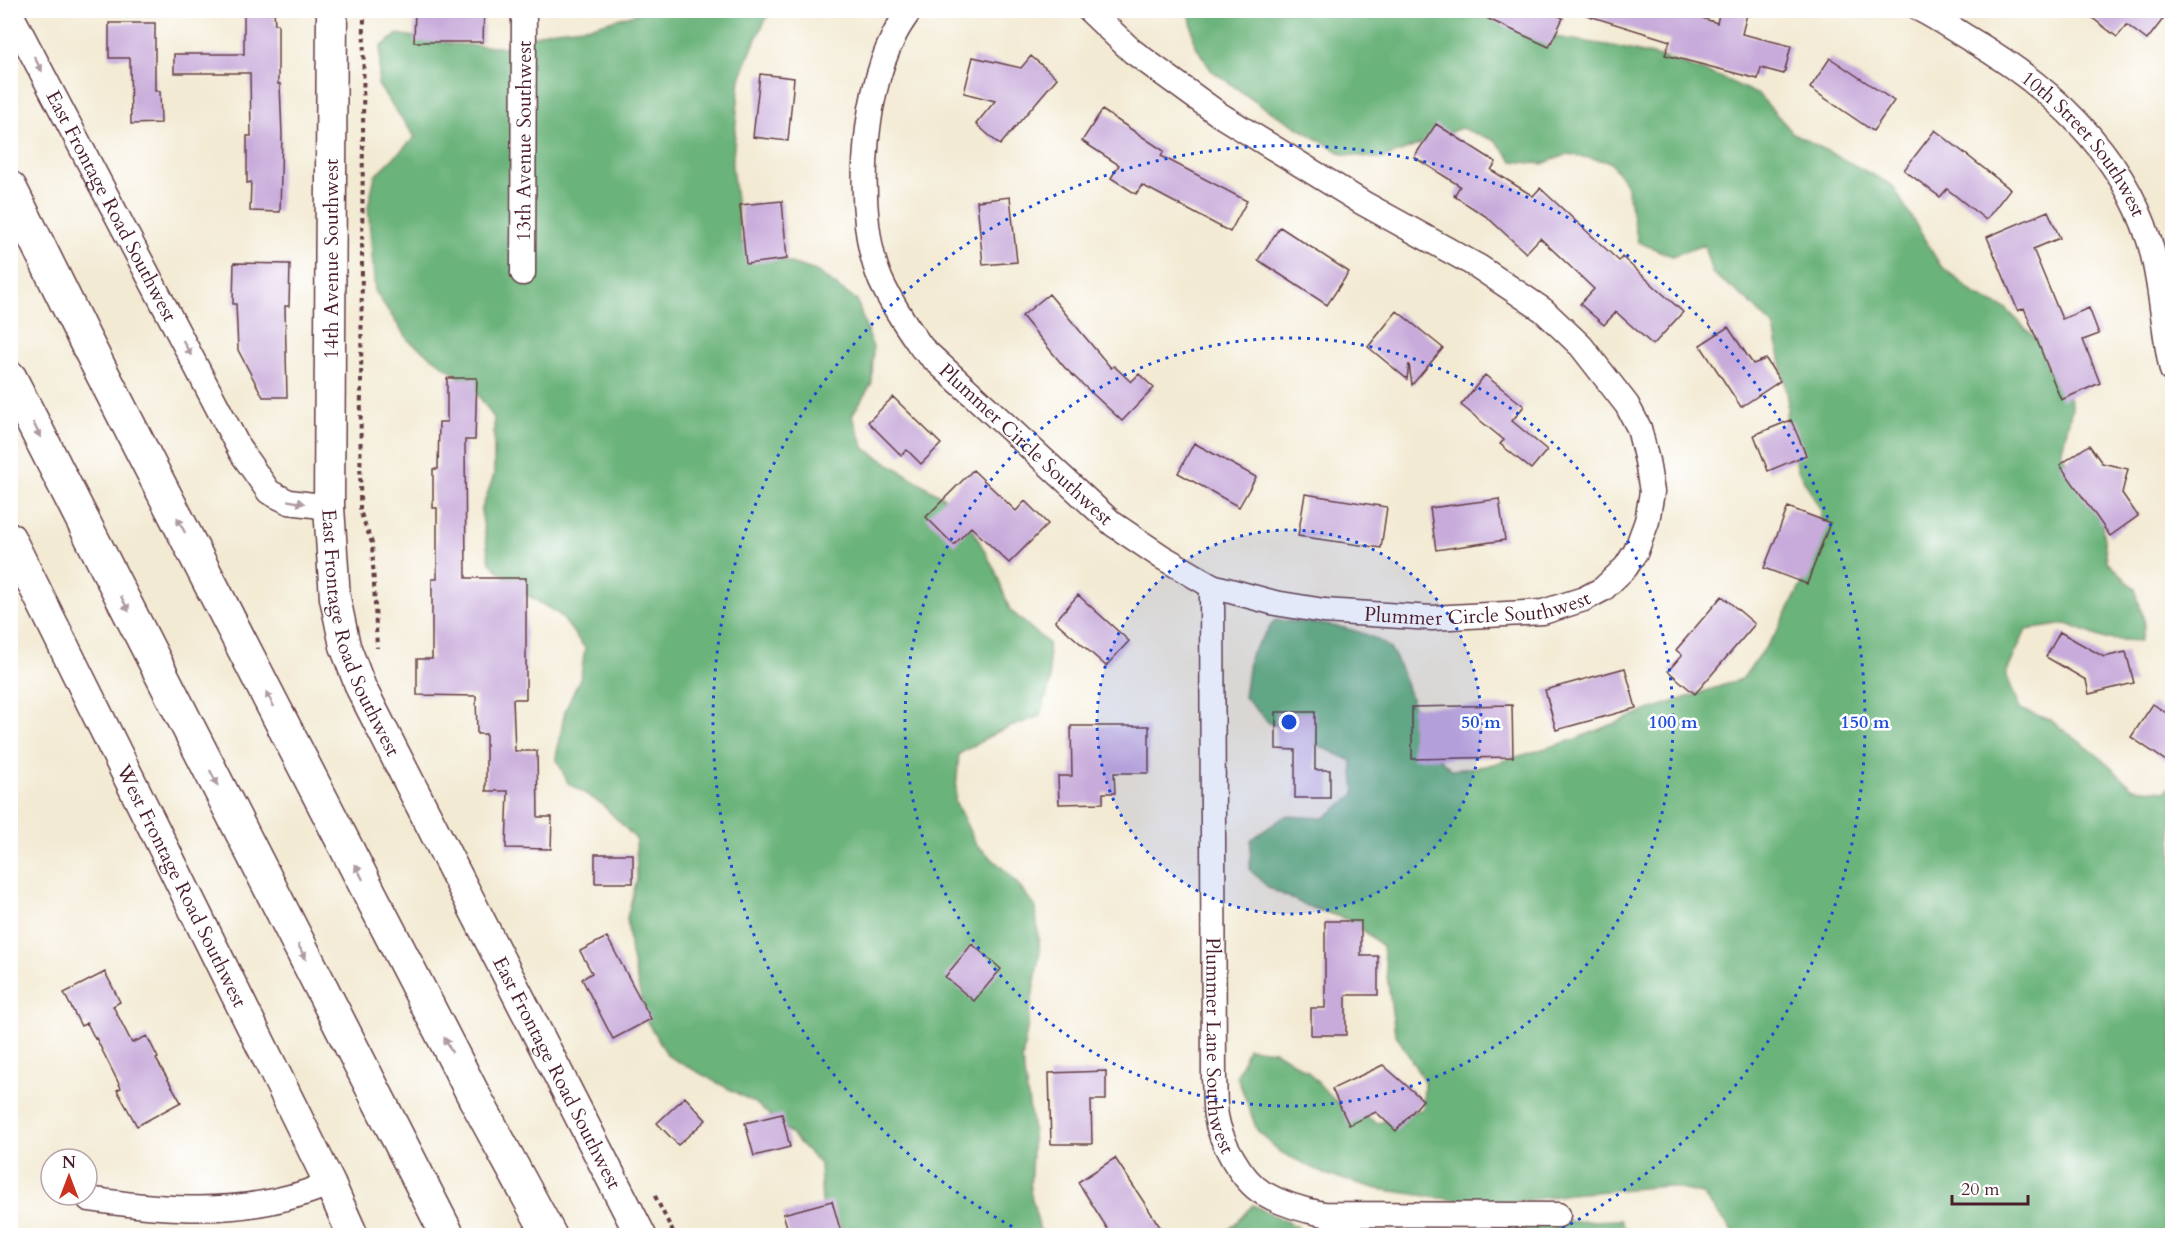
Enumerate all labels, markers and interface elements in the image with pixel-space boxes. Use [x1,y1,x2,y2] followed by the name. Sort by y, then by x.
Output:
[510,40,538,241] street label: 13th Avenue Southwest
[33,55,43,72] one-way arrow
[2016,65,2152,222] street label: 10th Street Southwest
[40,86,184,327] street label: East Frontage Road Southwest
[318,158,345,359] street label: 14th Avenue Southwest
[181,339,191,357] one-way arrow
[933,357,1119,532] street label: Plummer Circle Southwest
[32,422,42,439] one-way arrow
[286,498,305,507] one-way arrow
[315,508,407,761] street label: East Frontage Road Southwest
[176,517,185,534] one-way arrow
[1363,585,1596,632] street label: Plummer Circle Southwest
[120,595,130,613] one-way arrow
[265,690,275,707] one-way arrow
[1461,710,1501,735] text: 50 m
[1648,710,1698,735] text: 100 m
[1840,710,1890,735] text: 150 m
[1279,712,1299,732] centre of rings
[110,759,254,1012] street label: West Frontage Road Southwest
[209,769,218,786] one-way arrow
[354,863,364,880] one-way arrow
[1199,937,1241,1159] street label: Plummer Lane Southwest
[297,943,307,960] one-way arrow
[486,952,628,1194] street label: East Frontage Road Southwest
[443,1037,453,1054] one-way arrow
[39,1147,99,1207] north arrow
[62,1152,76,1174] text: N
[1952,1168,2028,1206] scale bar
[1961,1177,2000,1202] text: 20 m

